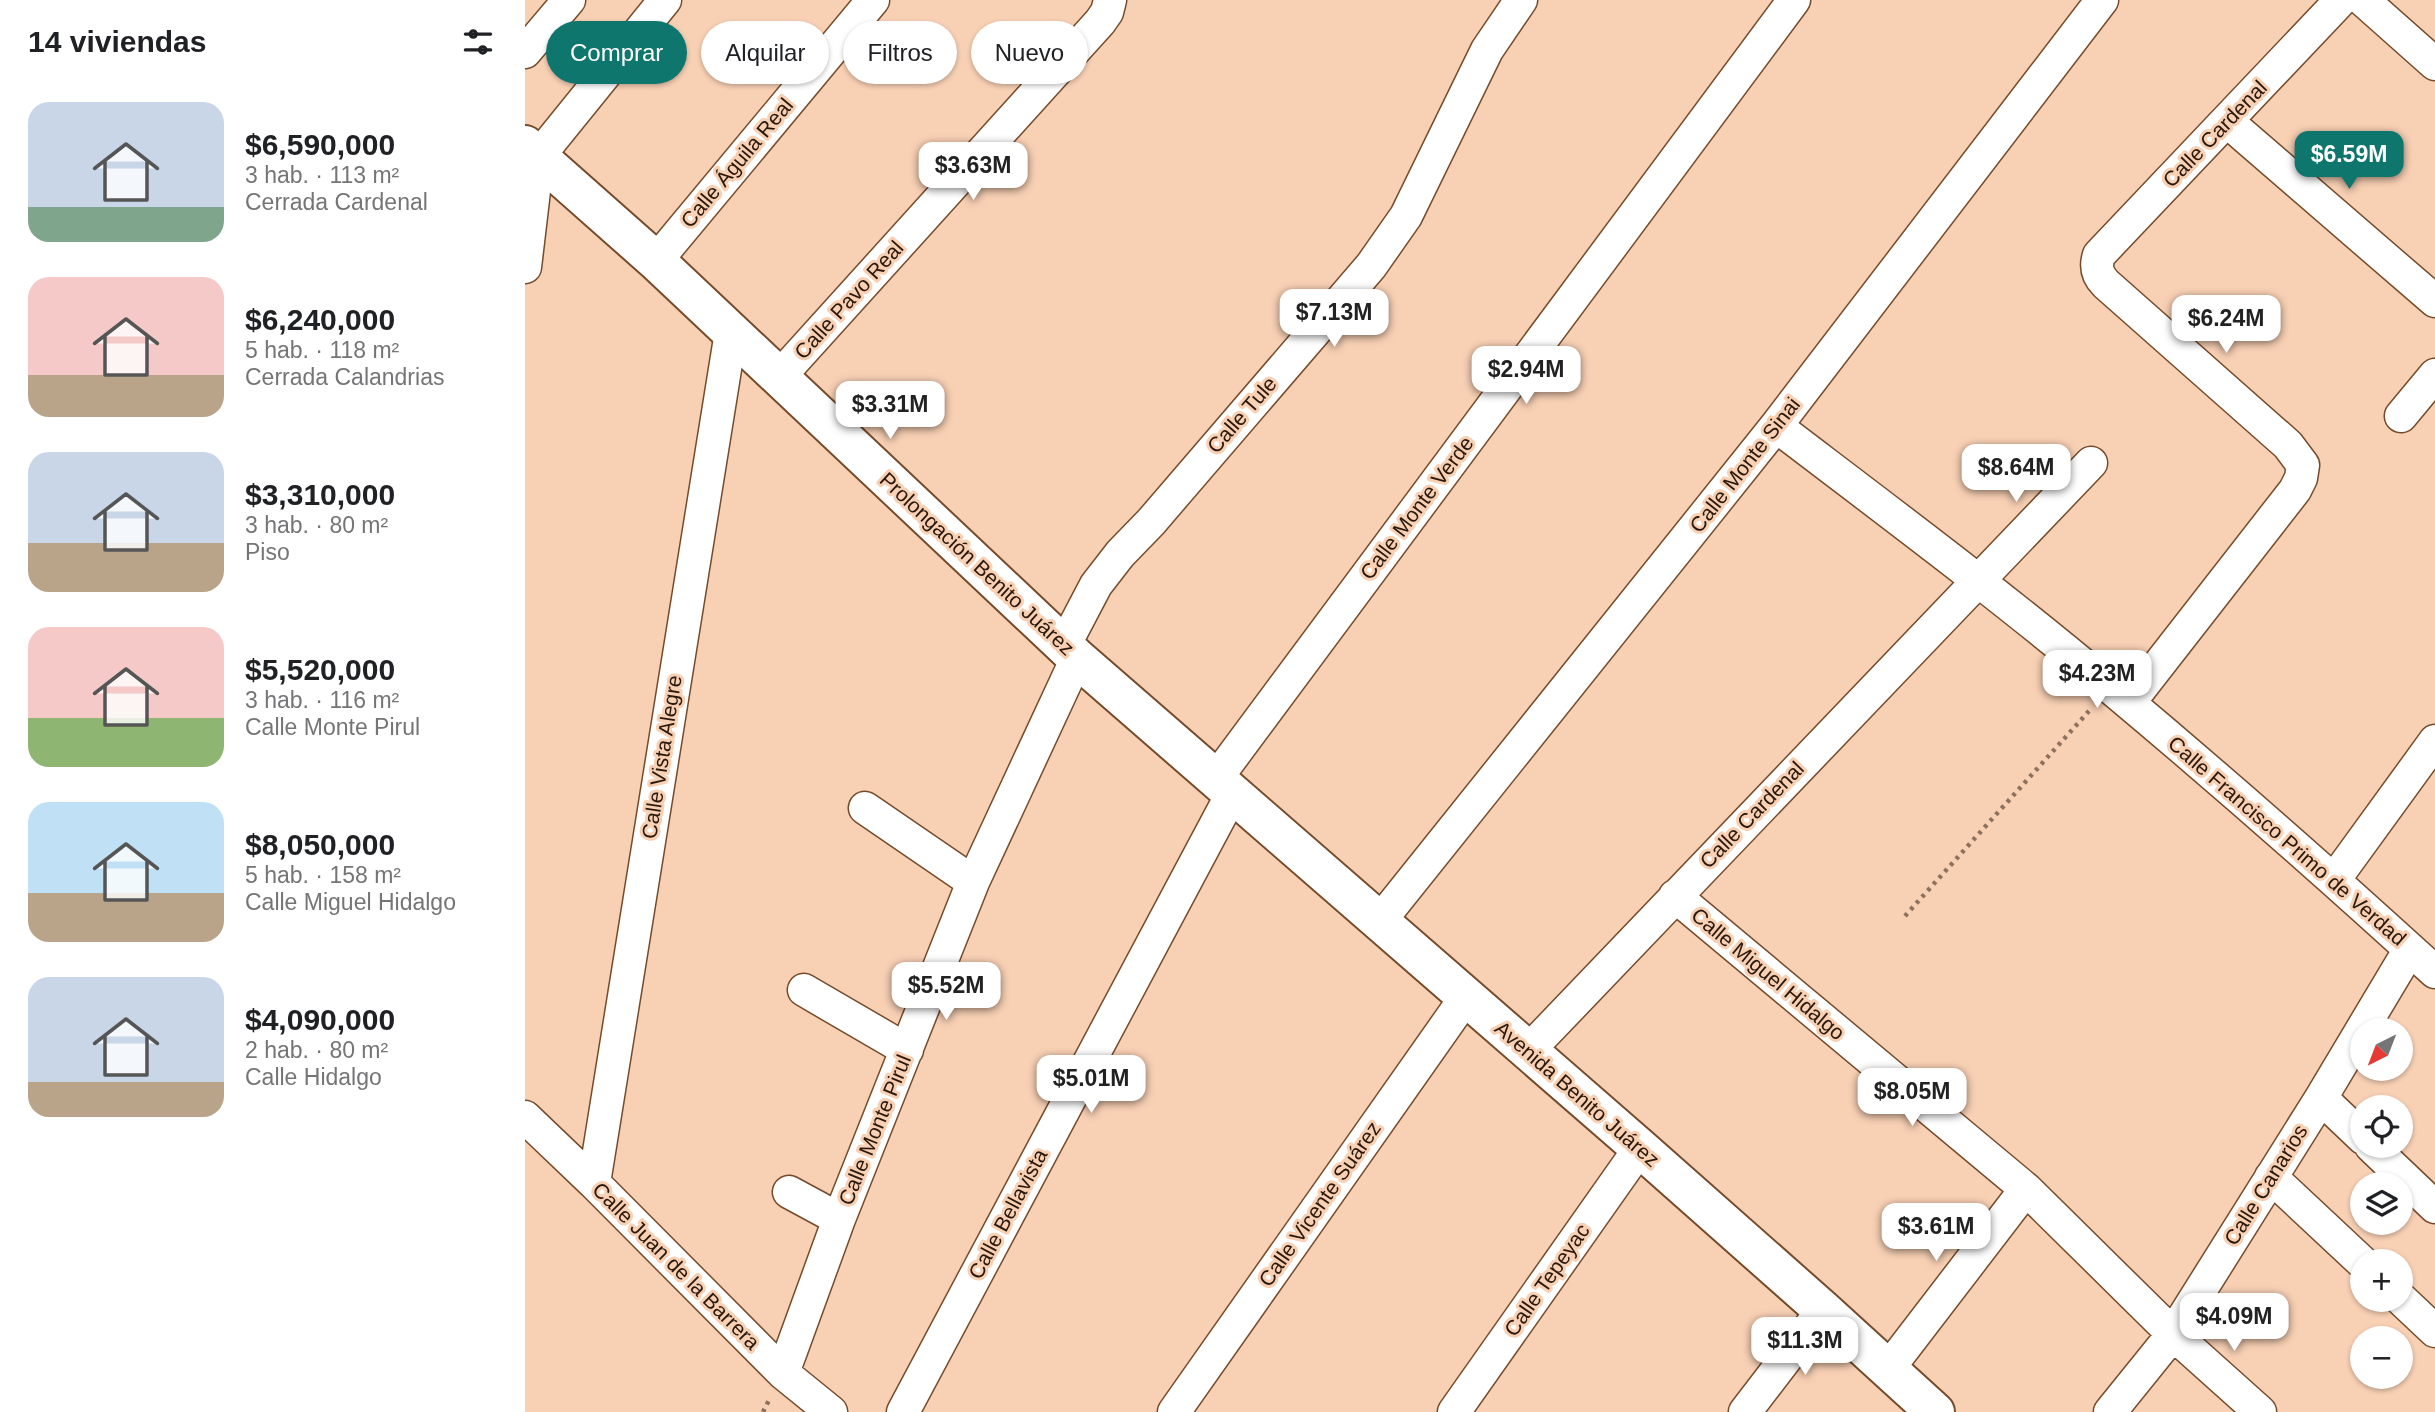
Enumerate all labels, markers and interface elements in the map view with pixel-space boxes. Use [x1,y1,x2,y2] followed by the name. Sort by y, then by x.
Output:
[546,21,687,84] chip: Comprar
[701,21,829,84] chip: Alquilar
[843,21,957,84] chip: Filtros
[971,21,1088,84] chip: Nuevo
[459,23,497,61] icon: filters
[28,25,206,58] text: 14 viviendas
[2158,76,2271,192] street label: Calle Cardenal
[676,94,797,232] street label: Calle Águila Real
[245,128,395,161] text: $6,590,000
[84,130,168,214] icon: home
[2292,132,2406,191] pin: $6.59M
[2311,141,2387,167] text: $6.59M
[916,142,1030,202] pin: $3.63M
[935,152,1011,178] text: $3.63M
[245,162,399,188] text: 3 hab. · 113 m²
[245,189,428,215] text: Cerrada Cardenal
[790,236,908,363] street label: Calle Pavo Real
[1277,290,1391,349] pin: $7.13M
[2169,296,2283,355] pin: $6.24M
[1296,299,1372,325] text: $7.13M
[245,303,395,336] text: $6,240,000
[84,305,168,389] icon: home
[2188,305,2264,331] text: $6.24M
[245,337,399,363] text: 5 hab. · 118 m²
[1469,346,1583,406] pin: $2.94M
[1488,356,1564,382] text: $2.94M
[245,364,444,390] text: Cerrada Calandrias
[1202,372,1281,457] street label: Calle Tule
[833,382,947,441] pin: $3.31M
[852,391,928,417] text: $3.31M
[1685,393,1804,537] street label: Calle Monte Sinai
[1355,432,1478,584] street label: Calle Monte Verde
[1959,444,2073,504] pin: $8.64M
[1978,454,2054,480] text: $8.64M
[876,468,1079,660] street label: Prolongación Benito Juárez
[245,478,395,511] text: $3,310,000
[84,480,168,564] icon: home
[245,512,388,538] text: 3 hab. · 80 m²
[245,539,290,565] text: Piso
[2040,650,2154,710] pin: $4.23M
[245,653,395,686] text: $5,520,000
[84,655,168,739] icon: home
[2059,660,2135,686] text: $4.23M
[637,673,686,840] street label: Calle Vista Alegre
[245,687,399,713] text: 3 hab. · 116 m²
[245,714,420,740] text: Calle Monte Pirul
[2164,731,2411,950] street label: Calle Francisco Primo de Verdad
[1695,757,1808,873] street label: Calle Cardenal
[245,828,395,861] text: $8,050,000
[84,830,168,914] icon: home
[245,862,401,888] text: 5 hab. · 158 m²
[245,889,456,915] text: Calle Miguel Hidalgo
[1687,903,1849,1044] street label: Calle Miguel Hidalgo
[889,962,1003,1022] pin: $5.52M
[908,972,984,998] text: $5.52M
[245,1003,395,1036] text: $4,090,000
[84,1005,168,1089] icon: home
[1491,1016,1664,1171] street label: Avenida Benito Juárez
[2350,1018,2413,1082] north arrow
[2350,1018,2413,1389] map controls
[245,1037,388,1063] text: 2 hab. · 80 m²
[834,1051,915,1208] street label: Calle Monte Pirul
[1034,1056,1148,1115] pin: $5.01M
[245,1064,382,1090] text: Calle Hidalgo
[1053,1065,1129,1091] text: $5.01M
[1855,1068,1969,1128] pin: $8.05M
[1874,1078,1950,1104] text: $8.05M
[2350,1095,2413,1158] button: locate
[1254,1117,1385,1290] street label: Calle Vicente Suárez
[2219,1120,2312,1249] street label: Calle Canarios
[964,1145,1052,1283] street label: Calle Bellavista
[2350,1172,2413,1235] button: layers
[588,1177,765,1354] street label: Calle Juan de la Barrera
[1879,1204,1993,1263] pin: $3.61M
[1898,1213,1974,1239] text: $3.61M
[1499,1219,1594,1340] street label: Calle Tepeyac
[2350,1249,2413,1312] button: +
[2177,1294,2291,1353] pin: $4.09M
[2196,1303,2272,1329] text: $4.09M
[1748,1318,1862,1377] pin: $11.3M
[2350,1326,2413,1389] button: −
[1767,1327,1843,1353] text: $11.3M

